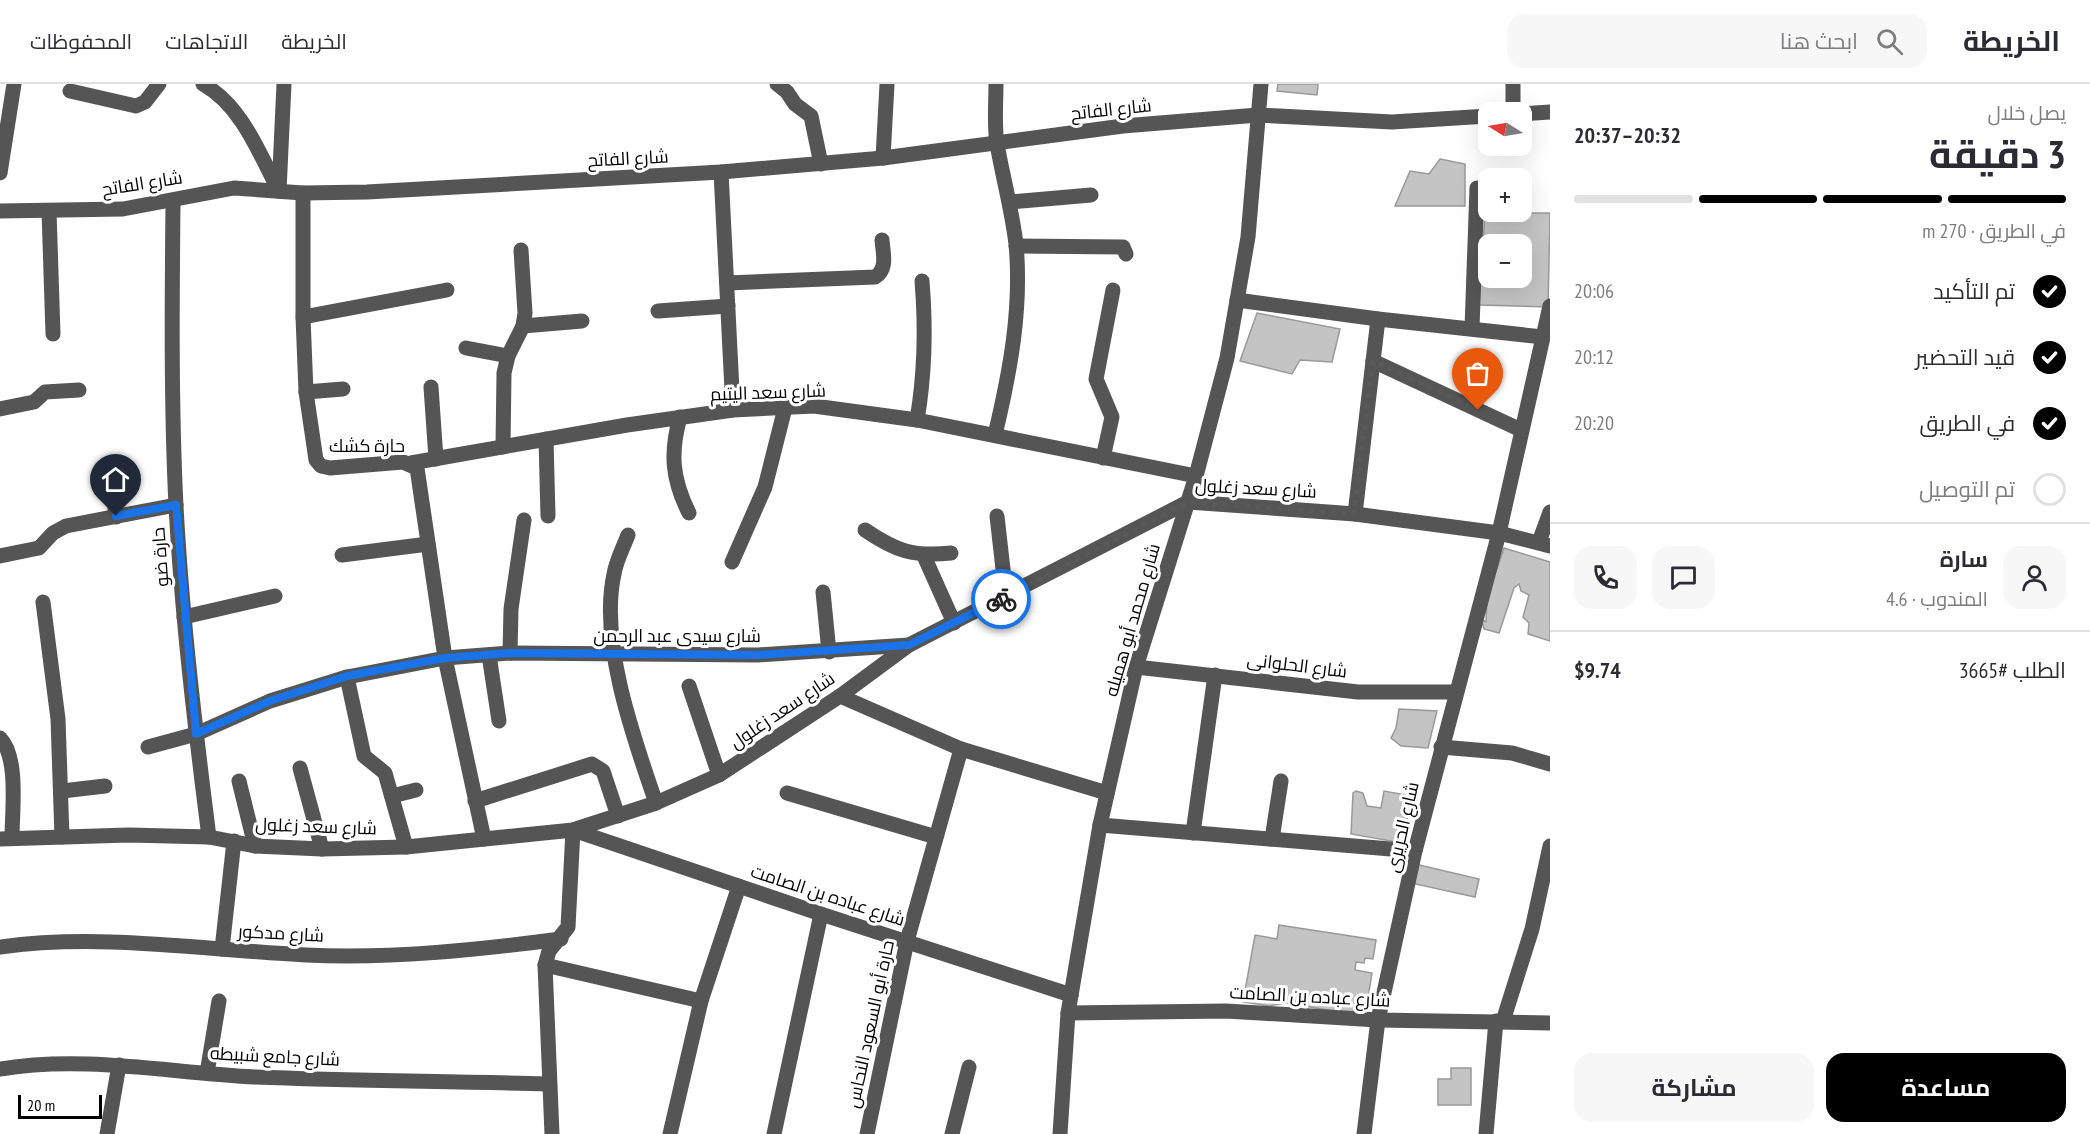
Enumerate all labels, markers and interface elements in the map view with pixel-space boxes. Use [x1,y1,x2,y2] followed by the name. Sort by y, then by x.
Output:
[1507,14,1927,68] search box
[1963,22,2060,59] text: الخريطة
[1873,25,1906,58] icon: search
[1780,27,1858,55] text: ابحث هنا
[30,28,132,55] text: المحفوظات
[165,28,248,55] text: الاتجاهات
[281,28,347,55] text: الخريطة
[1069,93,1153,126] street label: شارع الفاتح
[1988,100,2066,126] text: يصل خلال
[1478,102,1532,156] north arrow
[1478,102,1532,288] map controls
[1574,121,1681,149] text: 20:32–20:37
[1929,128,2066,179] text: 3 دقيقة
[587,144,669,173] street label: شارع الفاتح
[100,165,184,202] street label: شارع الفاتح
[1478,168,1532,222] button: +
[1922,218,2066,244] text: في الطريق · 270 m
[1478,234,1532,288] button: −
[2033,275,2066,308] icon: check
[1933,277,2015,305] text: تم التأكيد
[1574,278,1614,304] text: 20:06
[2033,341,2066,374] icon: check
[1915,343,2015,371] text: قيد التحضير
[1574,344,1614,370] text: 20:12
[1452,348,1503,410] pin
[1461,357,1494,390] icon: bag
[710,378,826,407] street label: شارع سعد اليتيم
[2033,407,2066,440] icon: check
[1920,409,2015,437] text: في الطريق
[1574,410,1614,436] text: 20:20
[329,434,405,457] street label: حارة كشك
[90,454,141,516] pin
[99,463,132,496] icon: home
[1195,473,1317,504] street label: شارع سعد زغلول
[1919,475,2015,503] text: تم التوصيل
[146,527,174,587] street label: حارة ضو
[1099,541,1166,700] street label: شارع محمد أبو هميله
[1940,545,1988,573] text: سارة
[1574,546,1637,609] button: phone
[1652,546,1715,609] button: chat
[2003,546,2066,609] button: person
[971,569,1031,629] courier
[985,583,1018,616] icon: bike
[1886,586,1988,612] text: المندوب · 4.6
[593,624,761,648] street label: شارع سيدى عبد الرحمن
[1245,647,1348,684] street label: شارع الحلوانى
[1574,656,1621,684] text: $9.74
[1959,656,2066,684] text: الطلب #3665
[725,666,839,754] street label: شارع سعد زغلول
[1380,779,1425,875] street label: شارع الحريرى
[255,812,377,841] street label: شارع سعد زغلول
[748,859,908,932] street label: شارع عباده بن الصامت
[236,919,325,948] street label: شارع مدكور
[841,938,899,1110] street label: حارة أبو السعود النحاس
[1229,980,1391,1013] street label: شارع عباده بن الصامت
[209,1041,341,1072] street label: شارع جامع شبيطه
[1574,1053,1814,1122] button: مشاركة
[1826,1053,2066,1122] button: مساعدة
[18,1092,102,1120] scale bar
[27,1095,55,1115] text: 20 m

